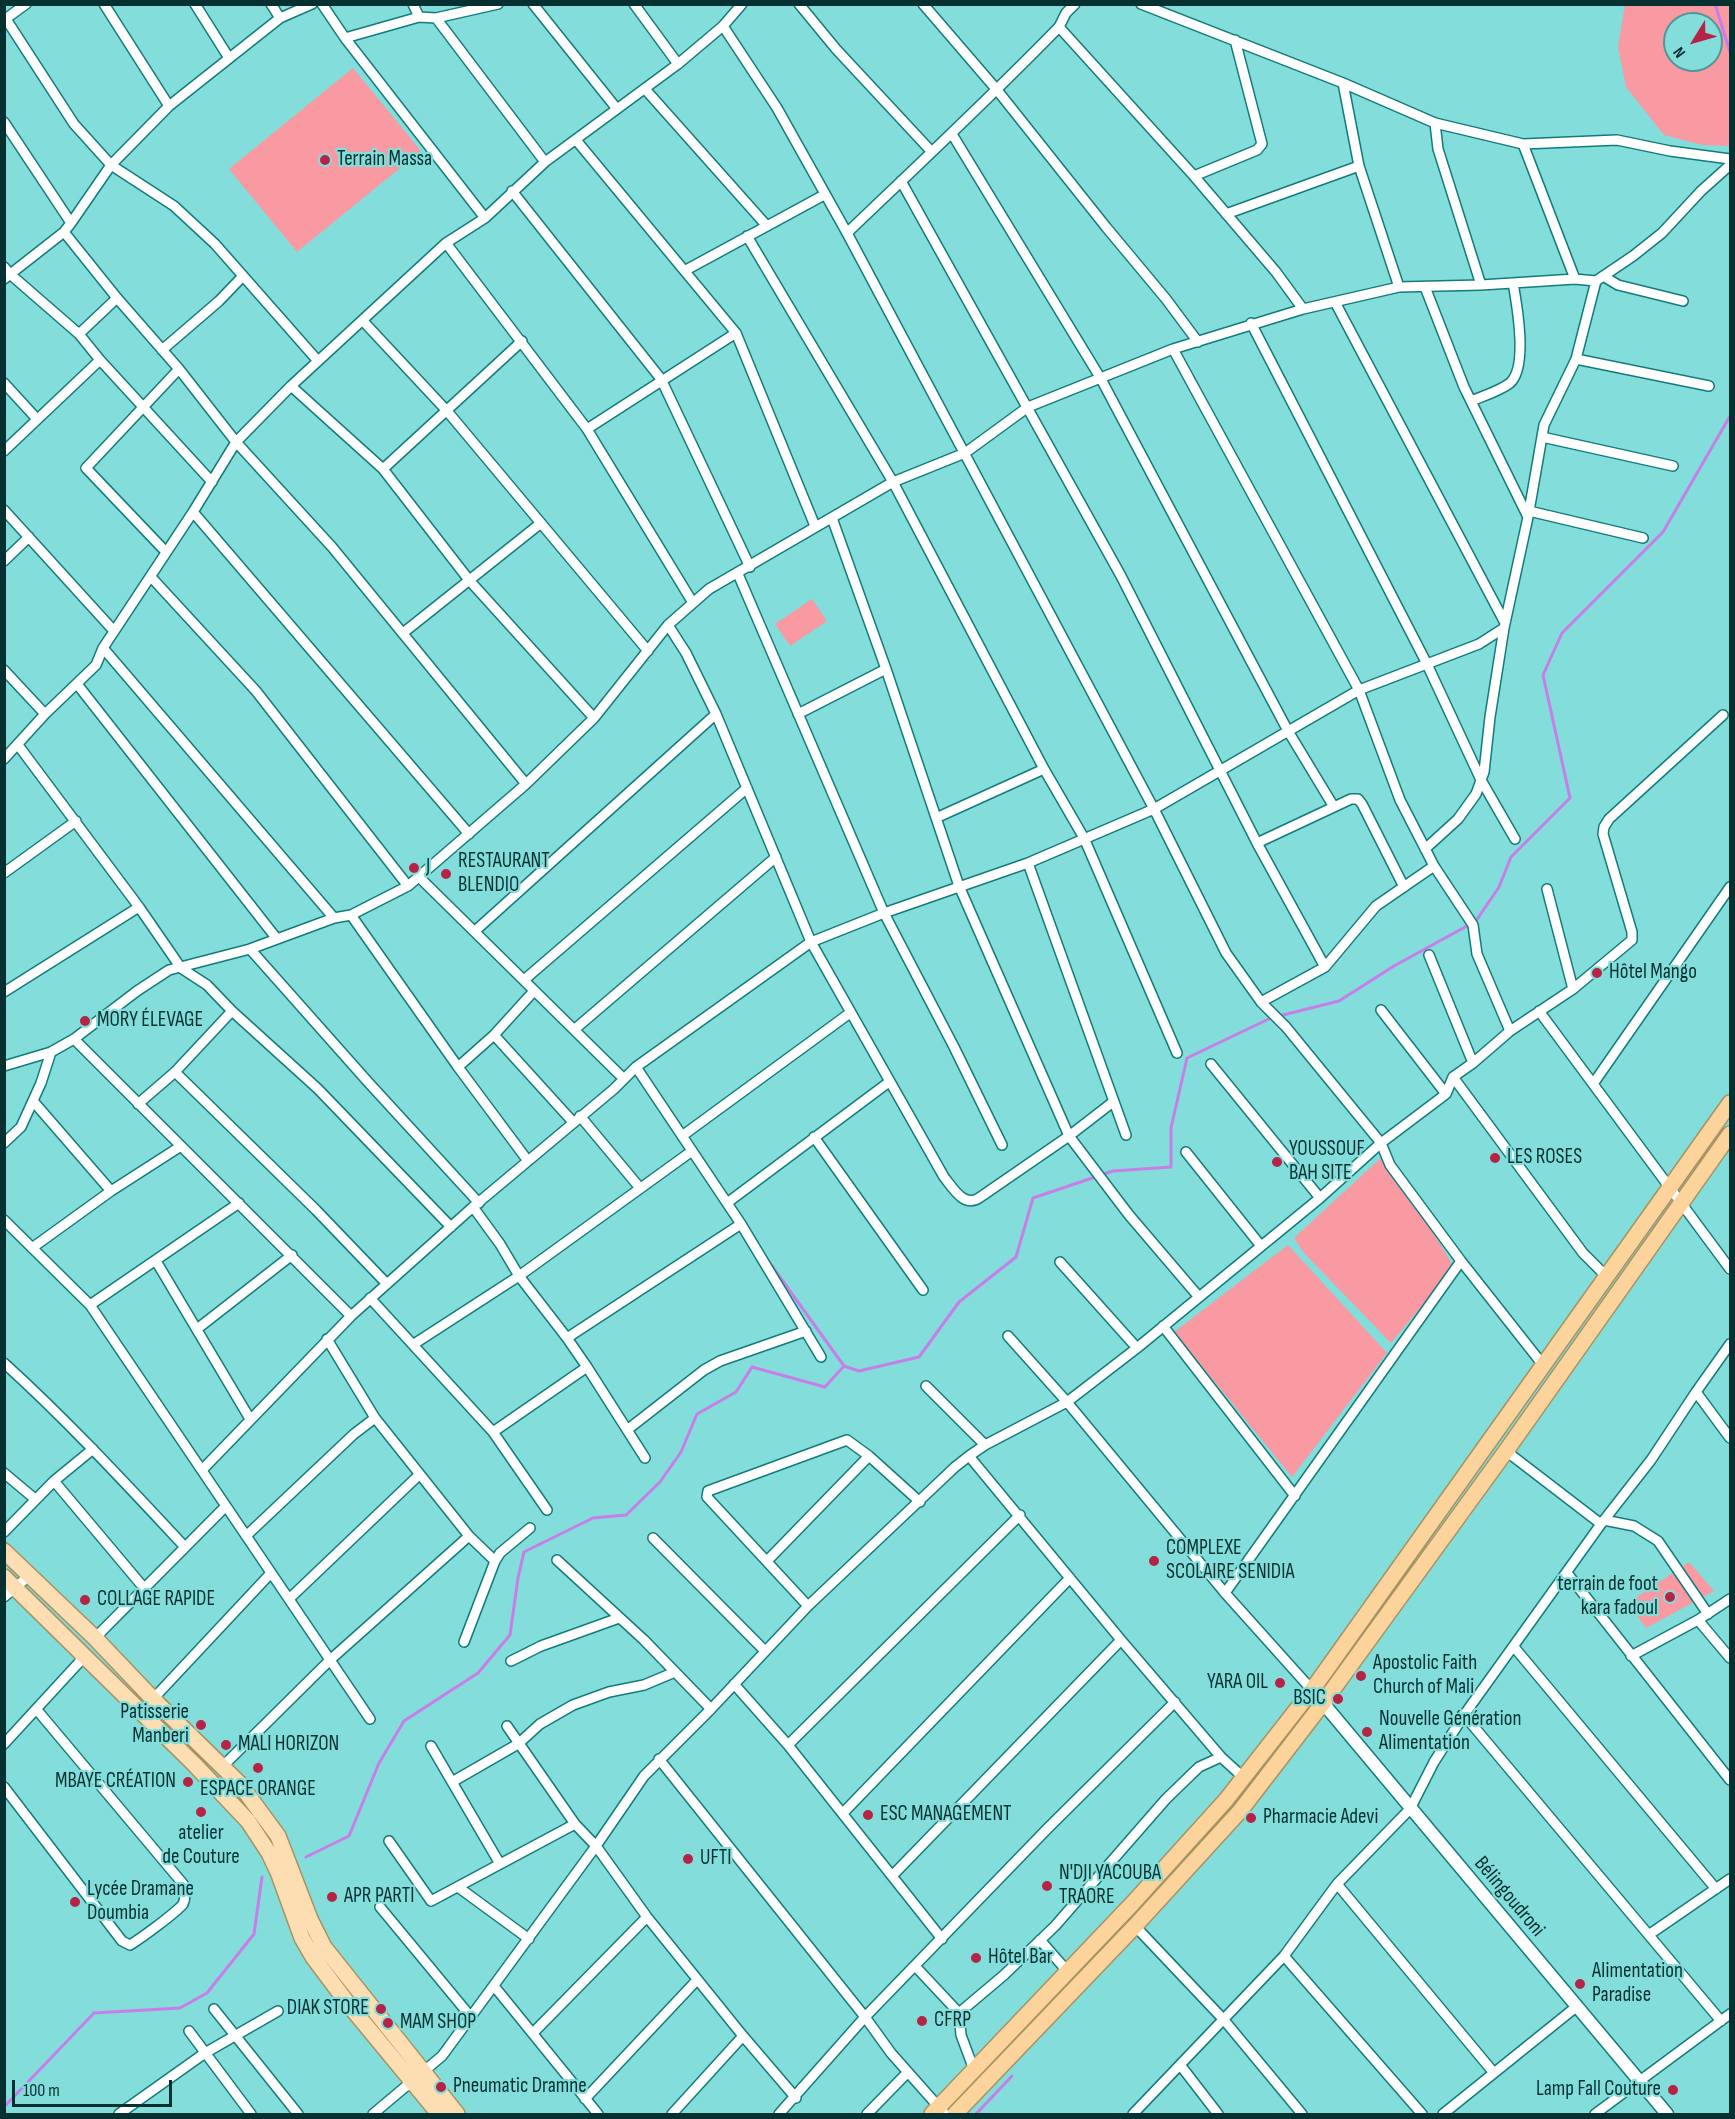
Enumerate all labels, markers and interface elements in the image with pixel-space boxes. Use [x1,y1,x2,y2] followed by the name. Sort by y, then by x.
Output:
[1663,12,1723,72] north arrow
[1670,43,1690,61] text: N
[337,147,432,173] place label: Terrain Massa
[318,153,332,167] marker: Terrain Massa
[458,849,550,899] place label: RESTAURANT BLENDIO
[426,855,430,881] place label: J
[407,861,421,875] marker: J
[439,867,453,881] marker: RESTAURANT BLENDIO
[1609,960,1697,986] place label: Hôtel Mango
[1590,966,1604,980] marker: Hôtel Mango
[97,1008,203,1034] place label: MORY ÉLEVAGE
[78,1014,92,1028] marker: MORY ÉLEVAGE
[1289,1137,1365,1187] place label: YOUSSOUF BAH SITE
[1507,1145,1582,1171] place label: LES ROSES
[1488,1151,1502,1165] marker: LES ROSES
[1270,1155,1284,1169] marker: YOUSSOUF BAH SITE
[1166,1536,1294,1586] place label: COMPLEXE SCOLAIRE SENIDIA
[1147,1554,1161,1568] marker: COMPLEXE SCOLAIRE SENIDIA
[1557,1572,1658,1622] place label: terrain de foot kara fadoul
[97,1587,215,1613] place label: COLLAGE RAPIDE
[1663,1590,1677,1604] marker: terrain de foot kara fadoul
[78,1593,92,1607] marker: COLLAGE RAPIDE
[1373,1651,1477,1701] place label: Apostolic Faith Church of Mali
[1354,1669,1368,1683] marker: Apostolic Faith Church of Mali
[1207,1670,1268,1696] place label: YARA OIL
[1273,1676,1287,1690] marker: YARA OIL
[1293,1686,1326,1712] place label: BSIC
[1331,1692,1345,1706] marker: BSIC
[120,1700,189,1750] place label: Patisserie Manberi
[1379,1707,1521,1757] place label: Nouvelle Génération Alimentation
[194,1718,208,1732] marker: Patisserie Manberi
[1360,1725,1374,1739] marker: Nouvelle Génération Alimentation
[238,1732,339,1758] place label: MALI HORIZON
[219,1738,233,1752] marker: MALI HORIZON
[251,1761,265,1775] marker: ESPACE ORANGE
[55,1769,176,1795] place label: MBAYE CRÉATION
[181,1775,195,1789] marker: MBAYE CRÉATION
[200,1777,316,1803] place label: ESPACE ORANGE
[880,1802,1012,1828] place label: ESC MANAGEMENT
[194,1805,208,1819] marker: atelier de Couture
[1263,1805,1378,1831] place label: Pharmacie Adevi
[861,1808,875,1822] marker: ESC MANAGEMENT
[1244,1811,1258,1825] marker: Pharmacie Adevi
[162,1821,240,1871] place label: atelier de Couture
[700,1846,731,1872] place label: UFTI
[681,1852,695,1866] marker: UFTI
[1468,1852,1550,1942] street label: Bélingoudroni
[1059,1861,1161,1911] place label: N'DJI YACOUBA TRAORE
[87,1877,194,1927] place label: Lycée Dramane Doumbia
[1040,1879,1054,1893] marker: N'DJI YACOUBA TRAORE
[344,1884,414,1910] place label: APR PARTI
[325,1890,339,1904] marker: APR PARTI
[68,1895,82,1909] marker: Lycée Dramane Doumbia
[988,1945,1053,1971] place label: Hôtel Bar
[969,1951,983,1965] marker: Hôtel Bar
[1592,1959,1683,2009] place label: Alimentation Paradise
[1573,1977,1587,1991] marker: Alimentation Paradise
[287,1996,369,2022] place label: DIAK STORE
[374,2002,388,2016] marker: DIAK STORE
[934,2008,971,2034] place label: CFRP
[400,2010,476,2036] place label: MAM SHOP
[915,2014,929,2028] marker: CFRP
[381,2016,395,2030] marker: MAM SHOP
[15,2068,176,2106] scale bar
[453,2074,587,2100] place label: Pneumatic Dramne
[1536,2077,1661,2103] place label: Lamp Fall Couture
[23,2080,60,2101] text: 100 m
[434,2080,448,2094] marker: Pneumatic Dramne
[1666,2083,1680,2097] marker: Lamp Fall Couture

